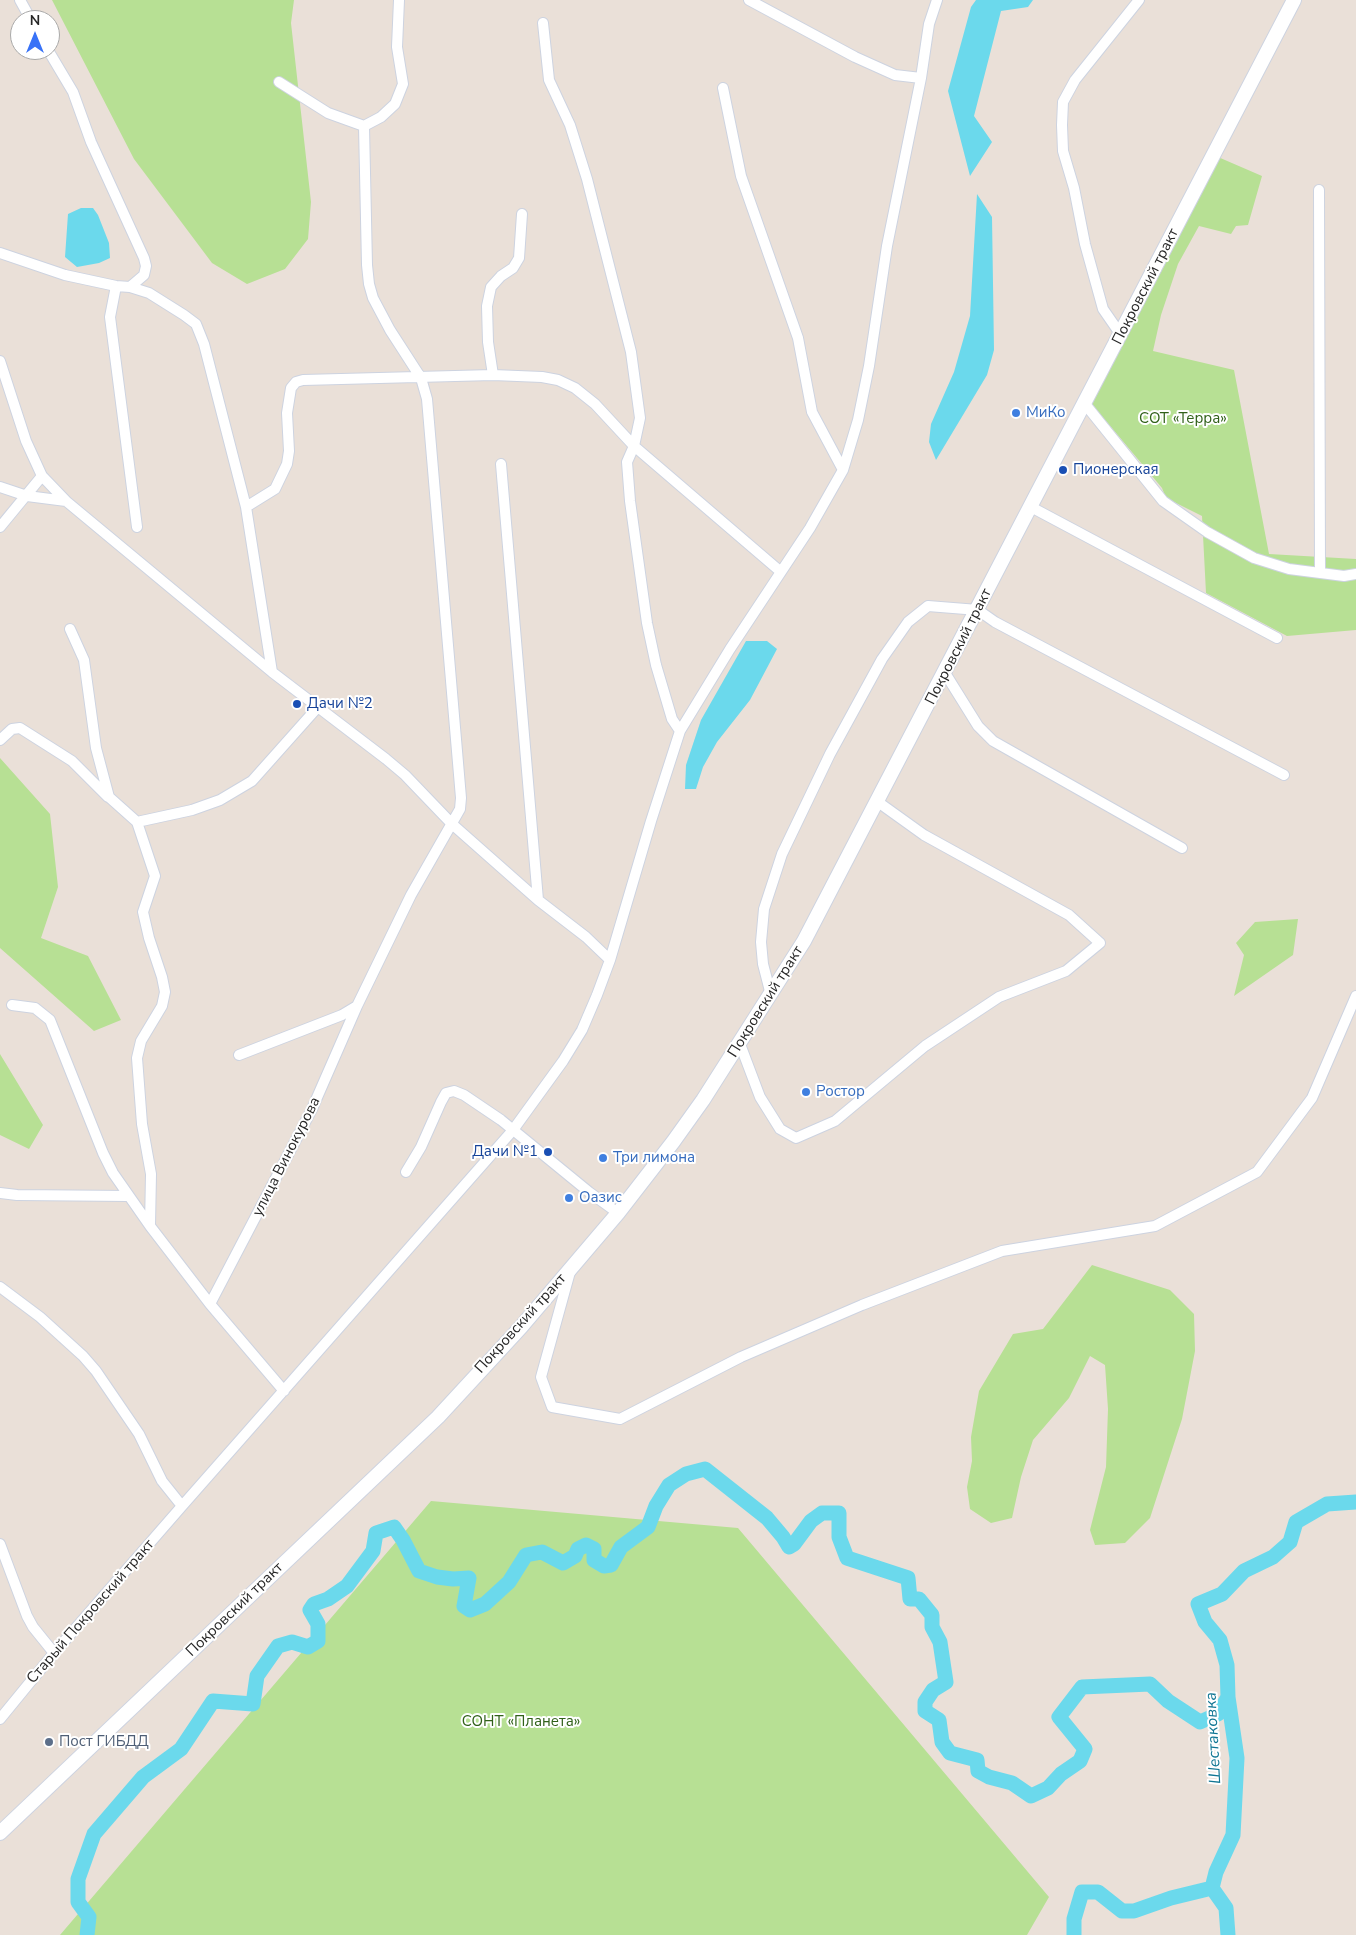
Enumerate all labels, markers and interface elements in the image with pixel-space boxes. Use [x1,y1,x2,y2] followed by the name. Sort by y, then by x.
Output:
[10,10,60,60] north arrow
[30,11,40,30] text: N
[1109,226,1183,348] street label: Покровский тракт
[1026,404,1066,422] place label: МиКо
[1010,407,1022,419] marker: МиКо
[1139,410,1227,428] park label: СОТ «Терра»
[1073,461,1159,479] place label: Пионерская
[1057,464,1069,476] marker: Пионерская
[922,586,996,708] street label: Покровский тракт
[307,695,373,713] place label: Дачи №2
[291,698,303,710] marker: Дачи №2
[724,943,808,1061] street label: Покровский тракт
[816,1083,865,1101] place label: Ростор
[800,1086,812,1098] marker: Ростор
[249,1094,325,1220] street label: улица Винокурова
[472,1143,538,1161] place label: Дачи №1
[542,1146,554,1158] marker: Дачи №1
[613,1149,695,1167] place label: Три лимона
[597,1152,609,1164] marker: Три лимона
[579,1189,622,1207] place label: Оазис
[563,1192,575,1204] marker: Оазис
[472,1270,570,1378] street label: Покровский тракт
[23,1536,159,1688] street label: Старый Покровский тракт
[183,1559,287,1661] street label: Покровский тракт
[1202,1692,1226,1784] water label: Шестаковка
[462,1713,580,1731] park label: СОНТ «Планета»
[59,1733,149,1751] place label: Пост ГИБДД
[43,1736,55,1748] marker: Пост ГИБДД

